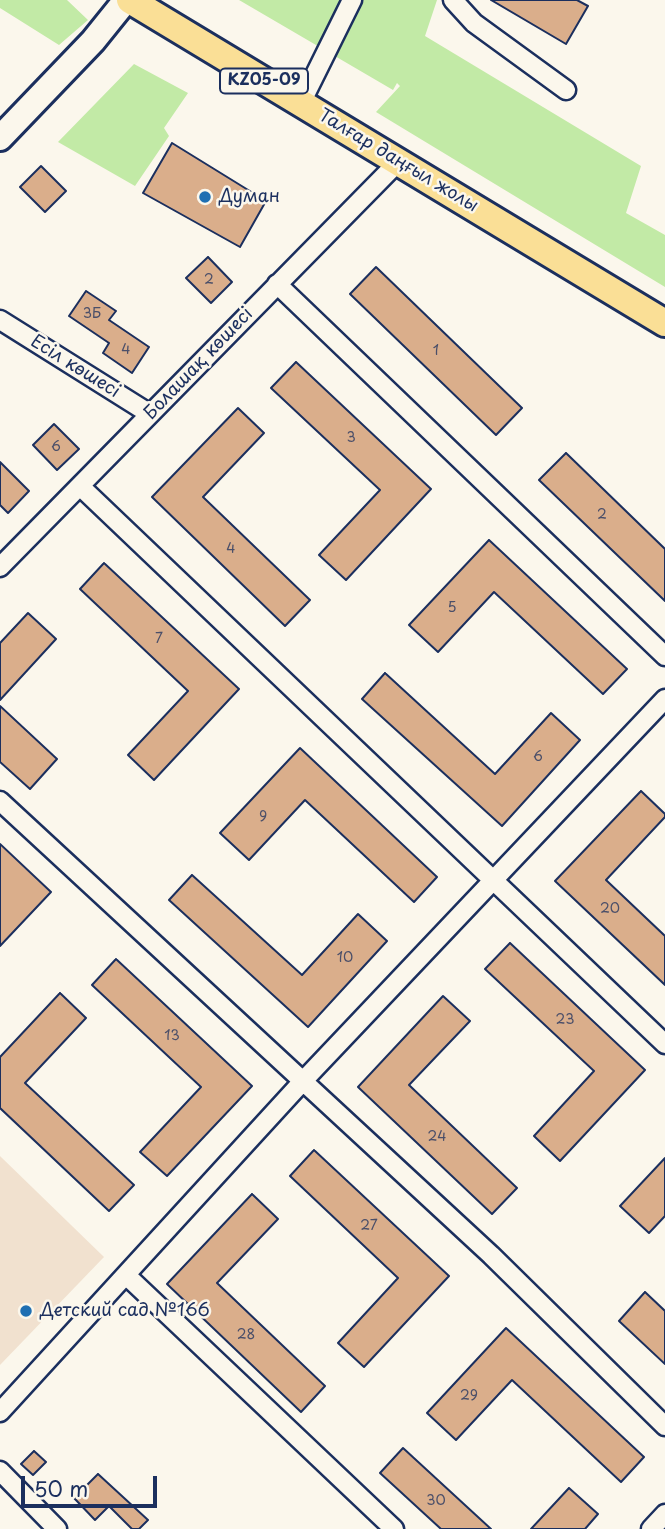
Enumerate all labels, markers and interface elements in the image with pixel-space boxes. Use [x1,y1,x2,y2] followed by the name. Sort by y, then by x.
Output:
[220,68,308,94] road number: KZ05-09
[314,105,482,217] street label: Талғар даңғыл жолы
[219,186,280,208] place label: Думан
[197,189,213,205] marker: Думан
[204,272,214,288] house number: 2
[140,304,258,424] street label: Болашақ көшесі
[83,306,101,322] house number: 3Б
[26,331,124,403] street label: Есіл көшесі
[121,342,131,358] house number: 4
[433,343,439,359] house number: 1
[346,430,356,446] house number: 3
[51,439,61,455] house number: 6
[597,507,607,523] house number: 2
[226,541,236,557] house number: 4
[447,600,457,616] house number: 5
[155,631,163,647] house number: 7
[533,749,543,765] house number: 6
[259,809,267,825] house number: 9
[600,901,620,917] house number: 20
[337,950,353,966] house number: 10
[556,1012,574,1028] house number: 23
[164,1028,180,1044] house number: 13
[428,1129,446,1145] house number: 24
[360,1218,378,1234] house number: 27
[40,1300,210,1322] place label: Детский сад №166
[18,1303,34,1319] marker: Детский сад №166
[237,1327,255,1343] house number: 28
[460,1388,478,1404] house number: 29
[24,1462,161,1506] scale bar
[34,1472,88,1504] text: 50 m
[426,1493,446,1509] house number: 30

